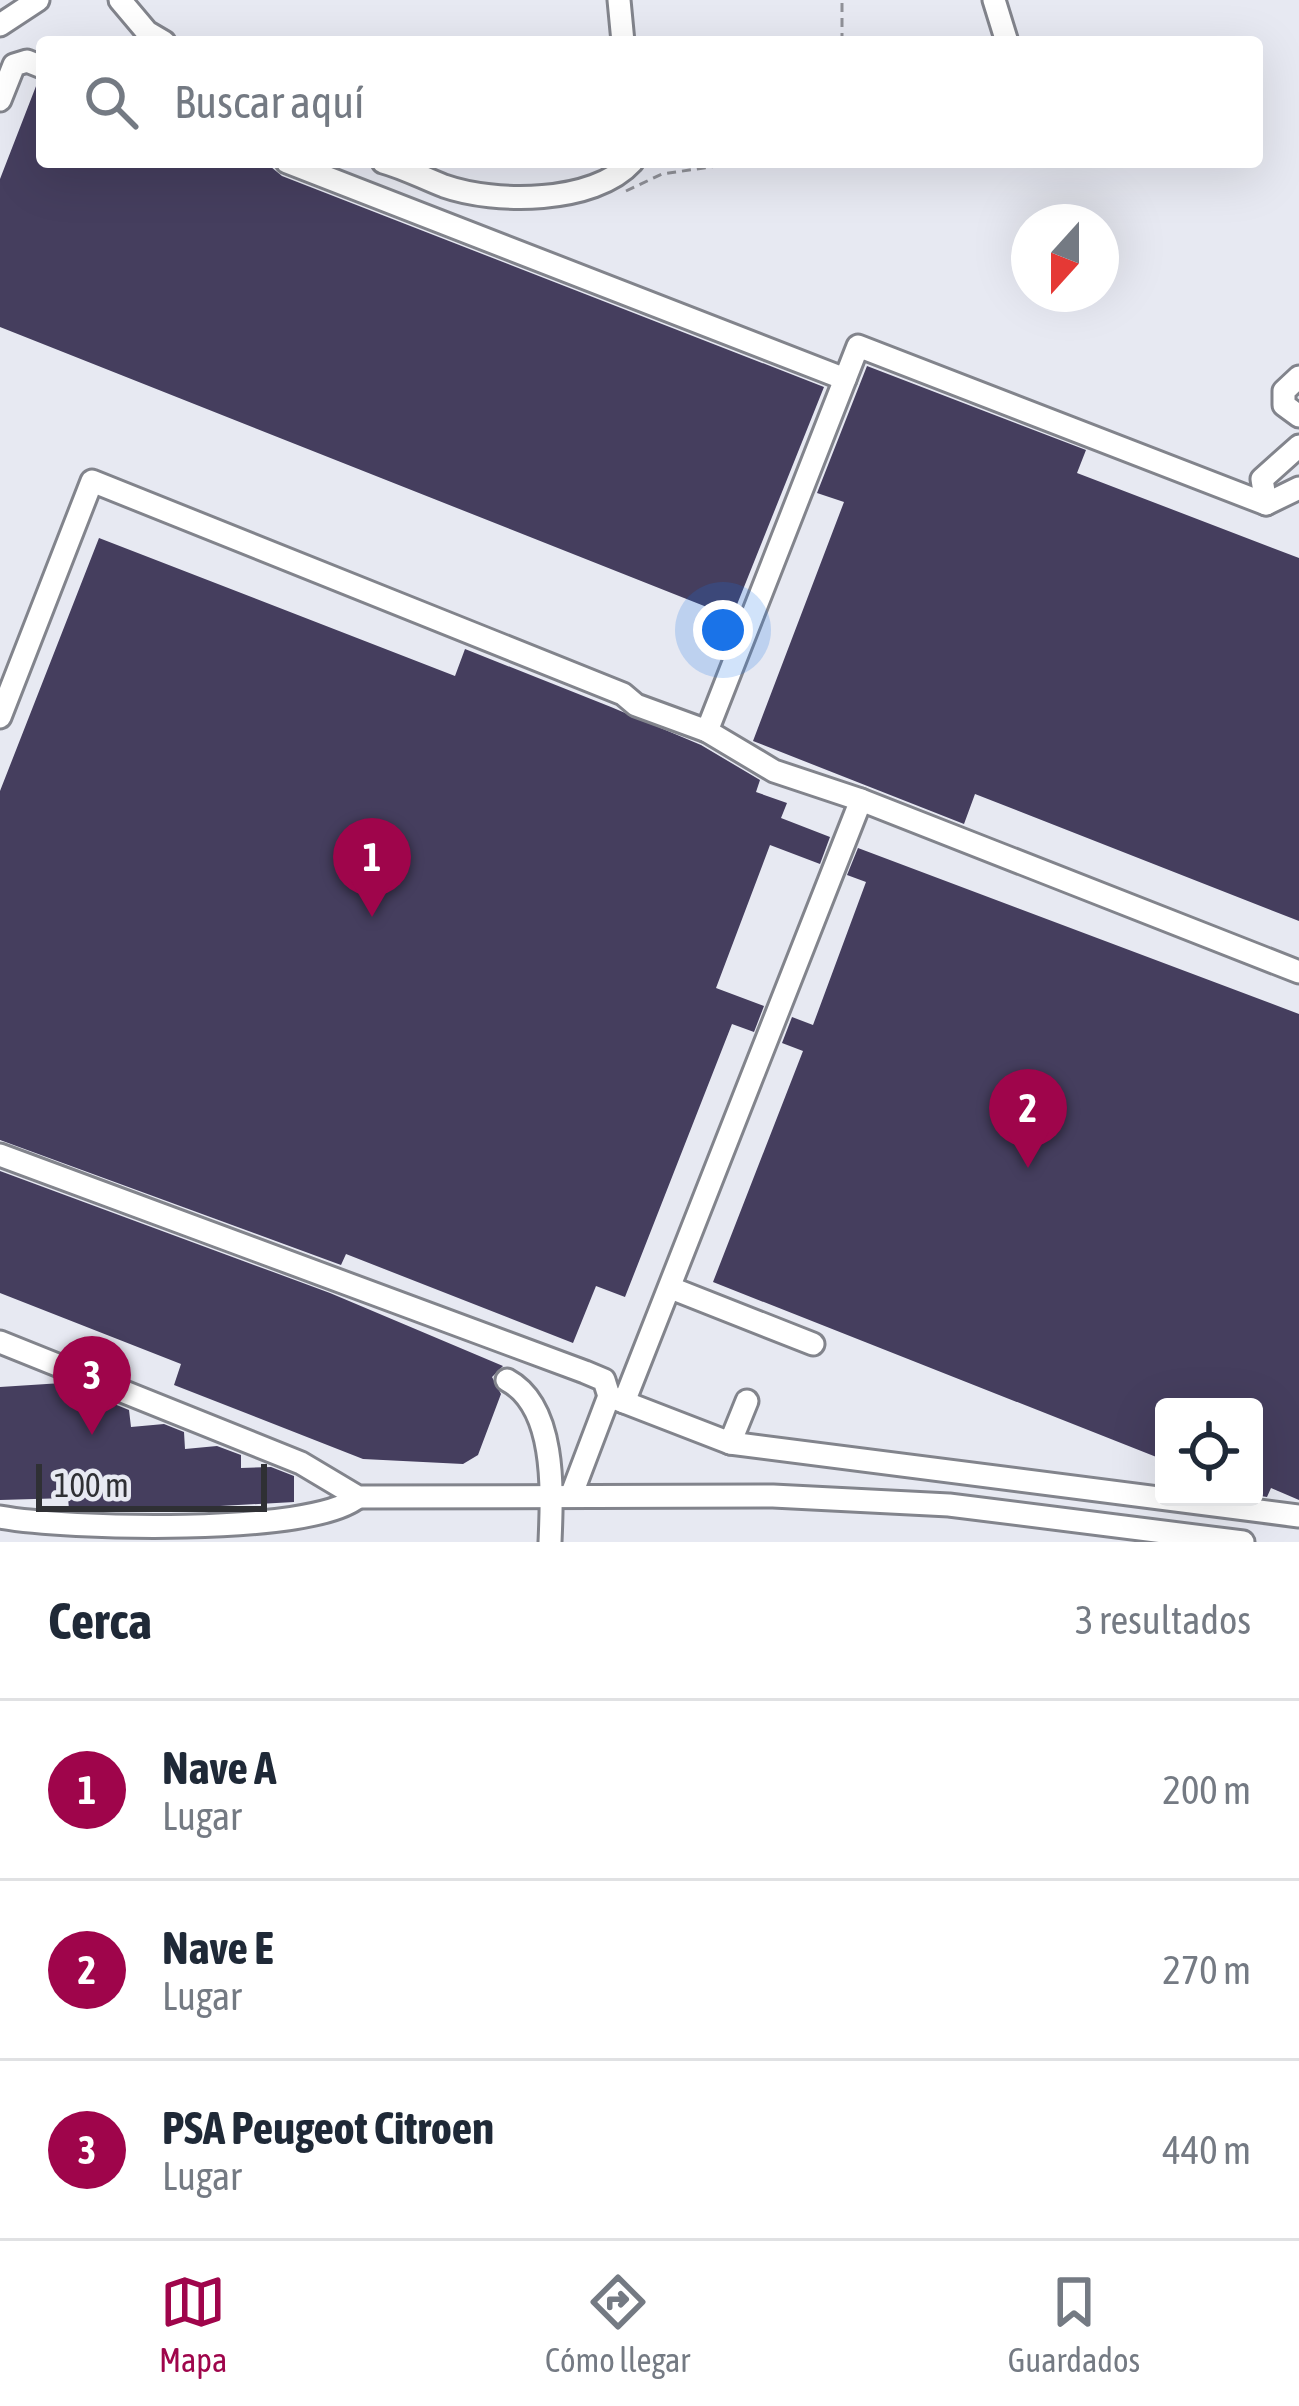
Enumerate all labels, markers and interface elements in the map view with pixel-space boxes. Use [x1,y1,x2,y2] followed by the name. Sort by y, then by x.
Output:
[36,36,1263,168] search box
[78,69,144,135] icon: search
[174,76,364,128] text: Buscar aquí
[1011,204,1119,312] north arrow
[693,600,753,660] your location
[333,818,411,917] pin: 1
[989,1069,1067,1168] pin: 2
[53,1336,131,1435] pin: 3
[1155,1398,1263,1506] map controls
[1155,1398,1263,1506] button: locate
[36,1458,267,1511] scale bar
[54,1466,129,1504] text: 100 m
[48,1591,152,1650] text: Cerca
[1075,1598,1251,1642] text: 3 resultados
[162,1742,276,1794] text: Nave A
[78,1768,96,1812] text: 1
[1163,1768,1251,1812] text: 200 m
[162,1794,242,1838] text: Lugar
[162,1922,273,1974] text: Nave E
[78,1948,96,1992] text: 2
[1163,1948,1251,1992] text: 270 m
[162,1974,242,2018] text: Lugar
[162,2102,494,2154] text: PSA Peugeot Citroen
[78,2128,96,2172] text: 3
[1163,2128,1251,2172] text: 440 m
[162,2154,242,2198] text: Lugar
[159,2269,227,2379] tab: Mapa
[545,2269,690,2379] tab: Cómo llegar
[1008,2269,1140,2379] tab: Guardados

